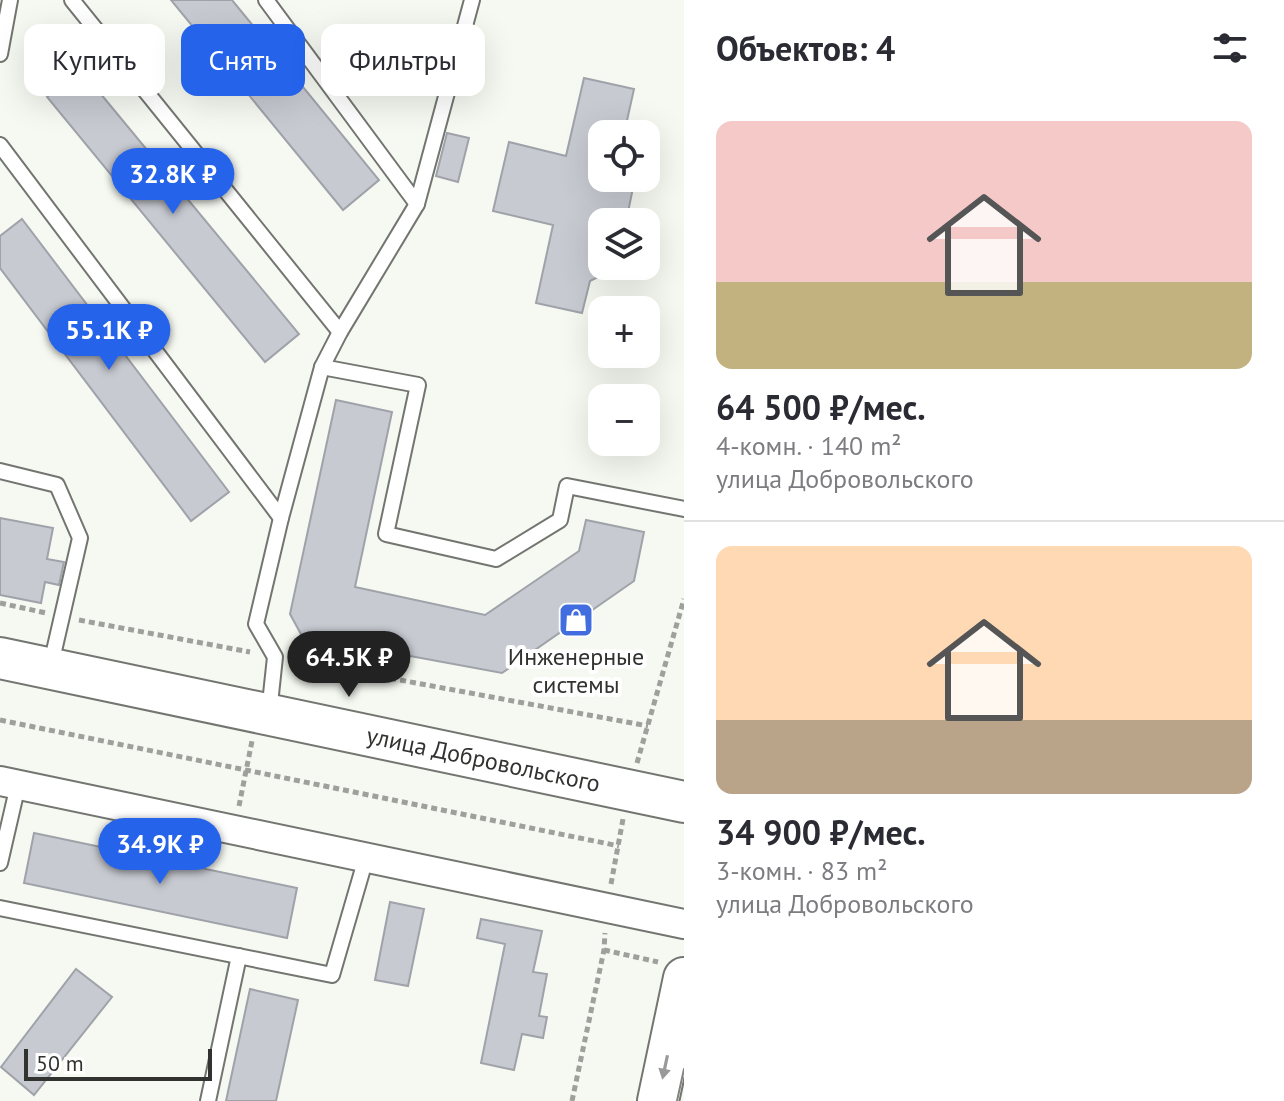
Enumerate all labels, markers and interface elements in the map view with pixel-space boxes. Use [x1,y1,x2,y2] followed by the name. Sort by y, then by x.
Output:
[24,24,165,96] chip: Купить
[181,24,305,96] chip: Снять
[321,24,485,96] chip: Фильтры
[716,26,895,70] text: Объектов: 4
[1208,26,1252,70] icon: filters
[588,120,660,456] map controls
[588,120,660,192] button: locate
[99,148,247,216] pin: 32.8K ₽
[129,157,217,190] text: 32.8K ₽
[912,173,1056,317] icon: home
[588,208,660,280] button: layers
[588,296,660,368] button: +
[35,304,183,372] pin: 55.1K ₽
[65,313,153,346] text: 55.1K ₽
[588,384,660,456] button: −
[716,385,926,429] text: 64 500 ₽/мес.
[716,429,902,462] text: 4-комн. · 140 m²
[716,462,974,495] text: улица Добровольского
[912,598,1056,742] icon: home
[557,601,595,639] shop icon: Инженерные системы
[275,631,423,699] pin: 64.5K ₽
[305,640,393,673] text: 64.5K ₽
[508,641,644,700] place label: Инженерные системы
[364,720,603,799] street label: улица Добровольского
[716,810,926,854] text: 34 900 ₽/мес.
[86,818,234,886] pin: 34.9K ₽
[116,827,204,860] text: 34.9K ₽
[716,854,887,887] text: 3-комн. · 83 m²
[716,887,974,920] text: улица Добровольского
[24,1045,212,1081] scale bar
[36,1049,84,1077] text: 50 m
[658,1055,671,1080] one-way arrow

